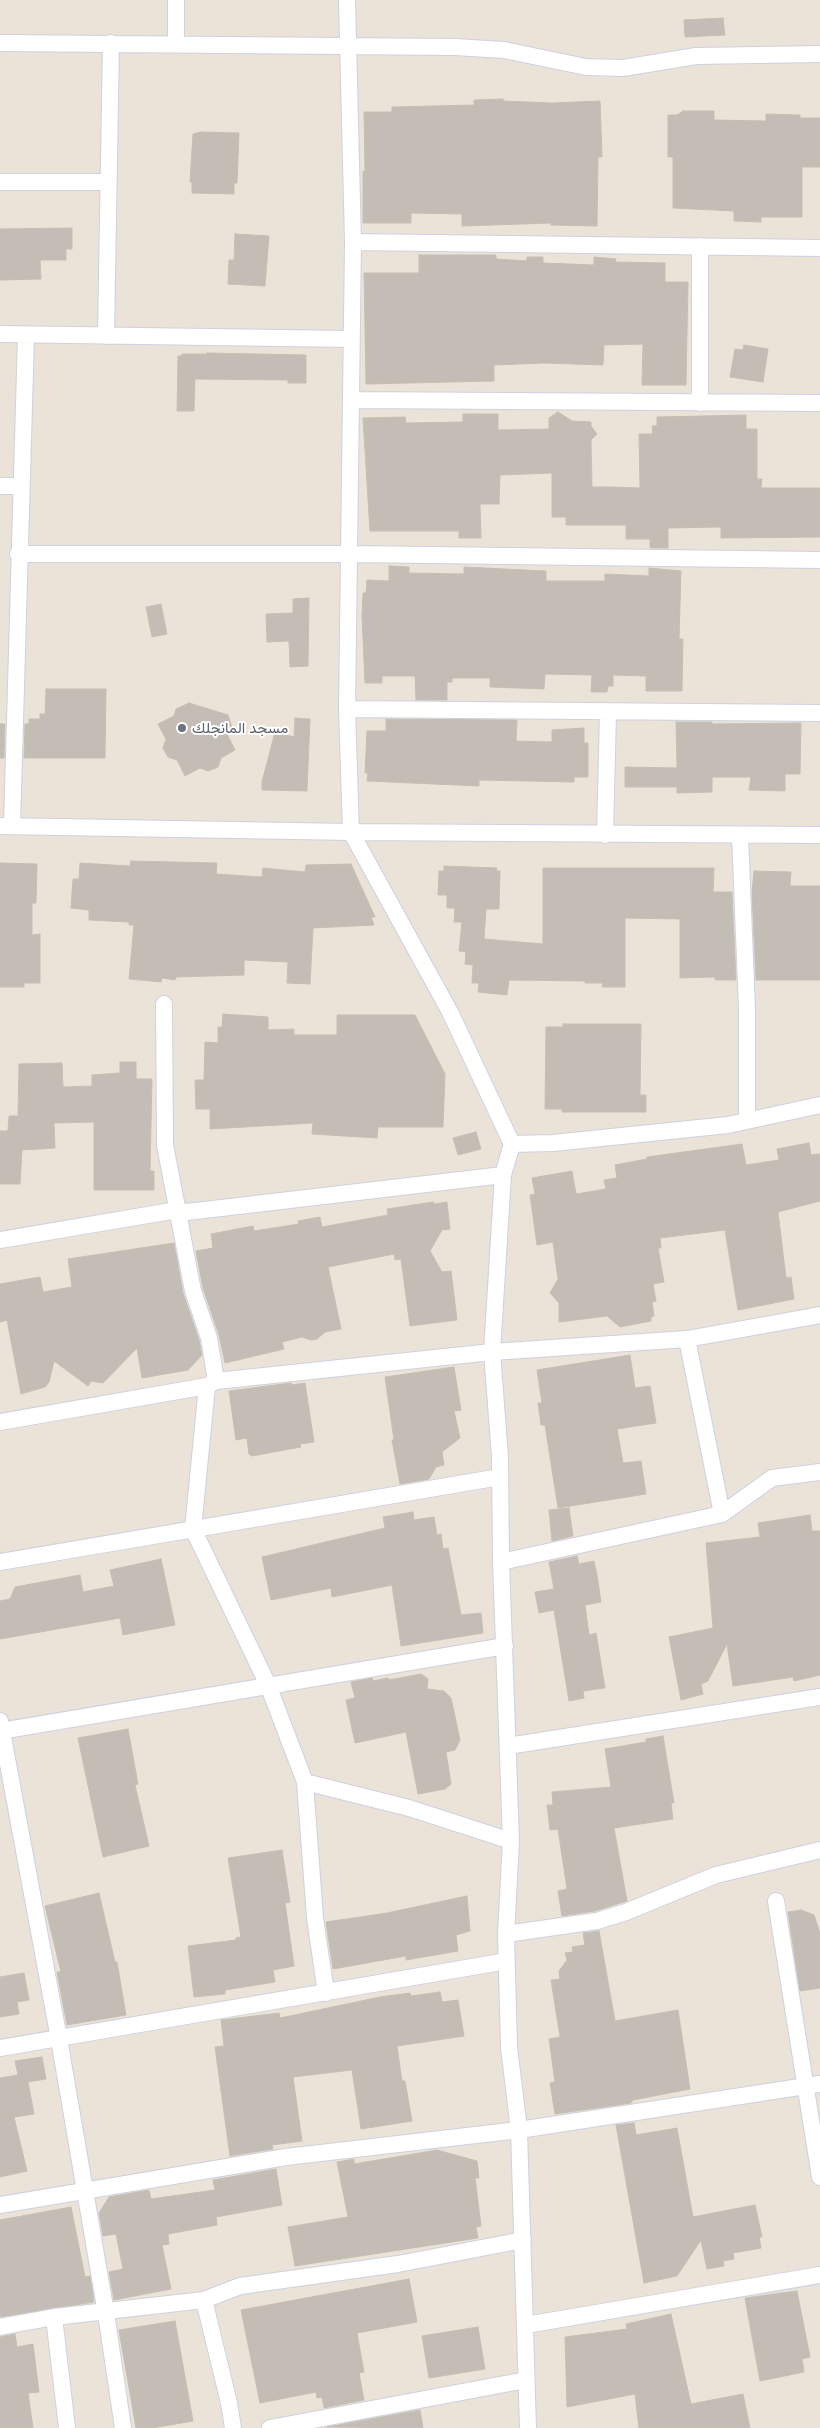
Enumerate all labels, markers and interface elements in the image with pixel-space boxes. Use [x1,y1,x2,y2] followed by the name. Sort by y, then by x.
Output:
[192,719,288,737] place label: مسجد المانجلك
[176,722,188,734] marker: مسجد المانجلك

